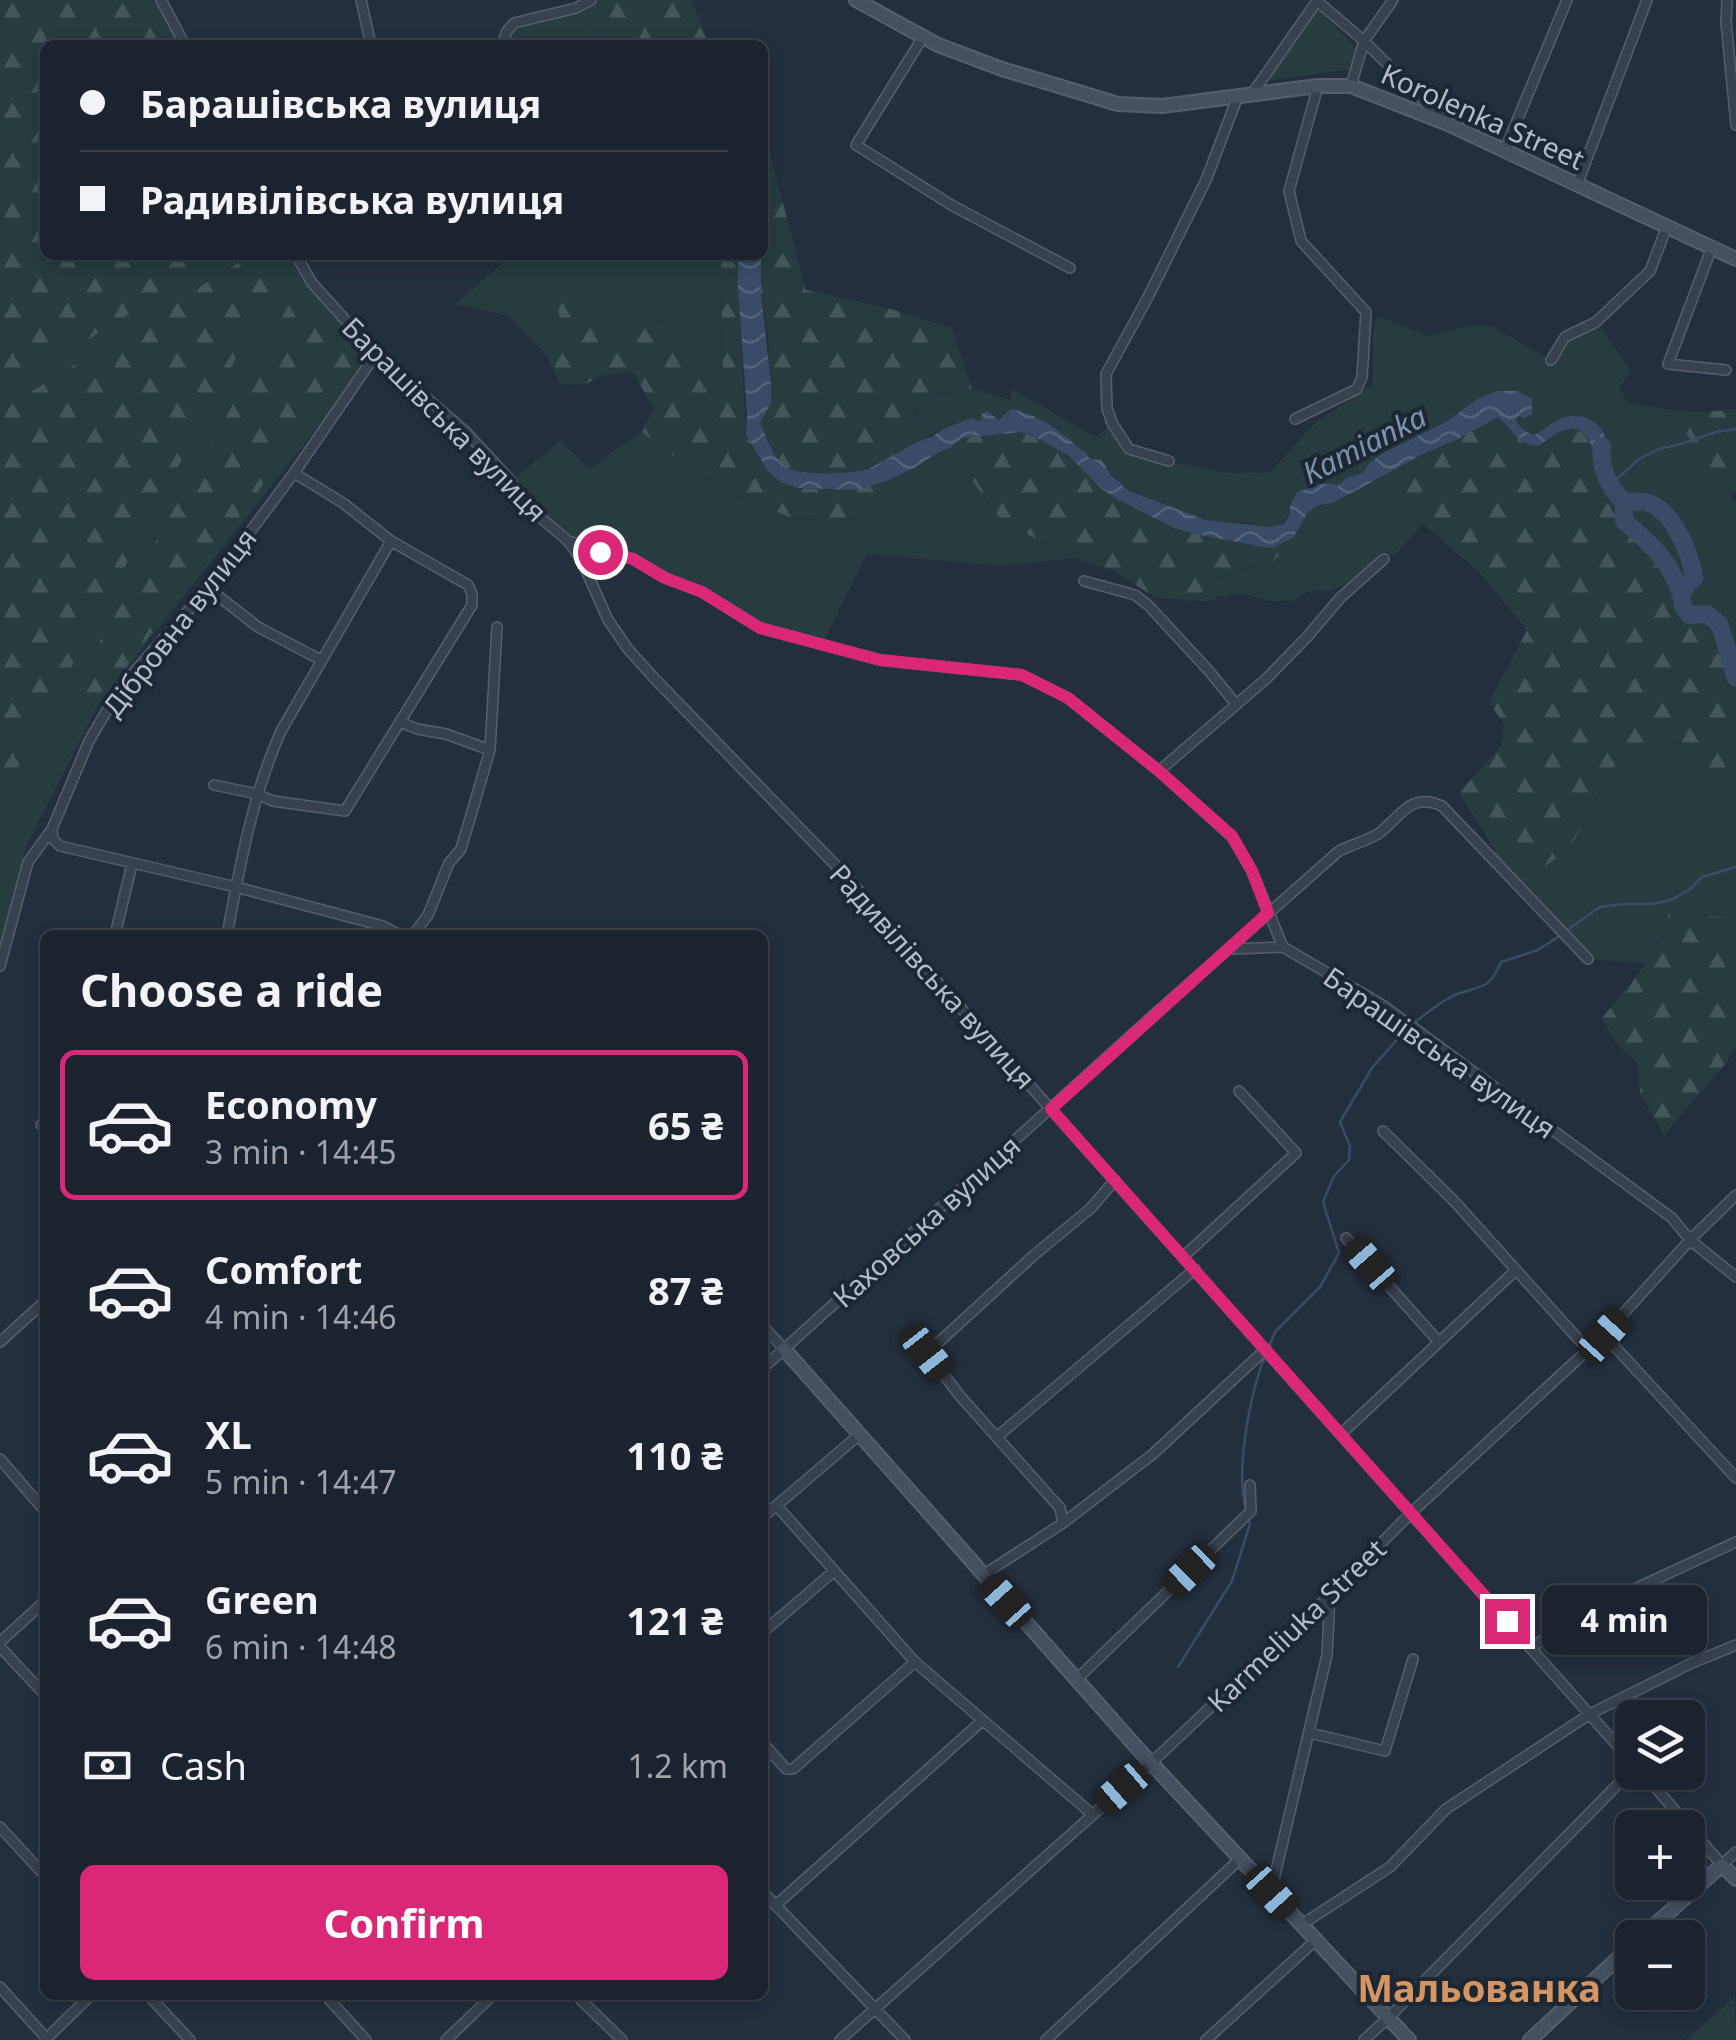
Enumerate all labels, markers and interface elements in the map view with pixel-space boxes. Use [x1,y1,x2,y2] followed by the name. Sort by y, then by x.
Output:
[1375,54,1591,178] street label: Korolenka Street
[140,77,541,129] text: Барашівська вулиця
[140,173,564,225] text: Радивілівська вулиця
[334,308,556,530] street label: Барашівська вулиця
[1295,395,1433,493] water label: Kamianka
[93,520,265,724] street label: Дібровна вулиця
[578,530,623,575] route start
[822,855,1044,1097] street label: Радивілівська вулиця
[1316,958,1564,1146] street label: Барашівська вулиця
[80,959,383,1020] text: Choose a ride
[205,1078,377,1130] text: Economy
[85,1080,175,1170] icon: car
[648,1099,723,1151] text: 65 ₴
[824,1127,1028,1315] street label: Каховська вулиця
[205,1130,397,1173] text: 3 min · 14:45
[1339,1232,1401,1296] car
[205,1243,362,1295] text: Comfort
[85,1245,175,1335] icon: car
[648,1264,723,1316] text: 87 ₴
[205,1295,397,1338] text: 4 min · 14:46
[1573,1304,1635,1368] car
[897,1320,957,1386] car
[205,1408,252,1460] text: XL
[85,1410,175,1500] icon: car
[626,1429,723,1481] text: 110 ₴
[205,1460,397,1503] text: 5 min · 14:47
[1198,1530,1394,1720] street label: Karmeliuka Street
[1158,1538,1222,1602] car
[975,1569,1037,1633] car
[205,1573,319,1625] text: Green
[85,1575,175,1665] icon: car
[1542,1586,1707,1656] callout: 4 min
[626,1594,723,1646] text: 121 ₴
[1580,1598,1669,1641] text: 4 min
[1485,1599,1530,1644] route end
[205,1625,397,1668] text: 6 min · 14:48
[1615,1700,1705,2010] map controls
[1615,1700,1705,1790] button: layers
[80,1738,135,1793] icon: cash
[160,1739,247,1791] text: Cash
[627,1744,728,1787] text: 1.2 km
[1090,1757,1154,1819] car
[1615,1810,1705,1900] button: +
[1240,1860,1302,1924] car
[80,1865,728,1980] button: Confirm
[1615,1920,1705,2010] button: −
[1357,1961,1601,2013] district label: Мальованка

